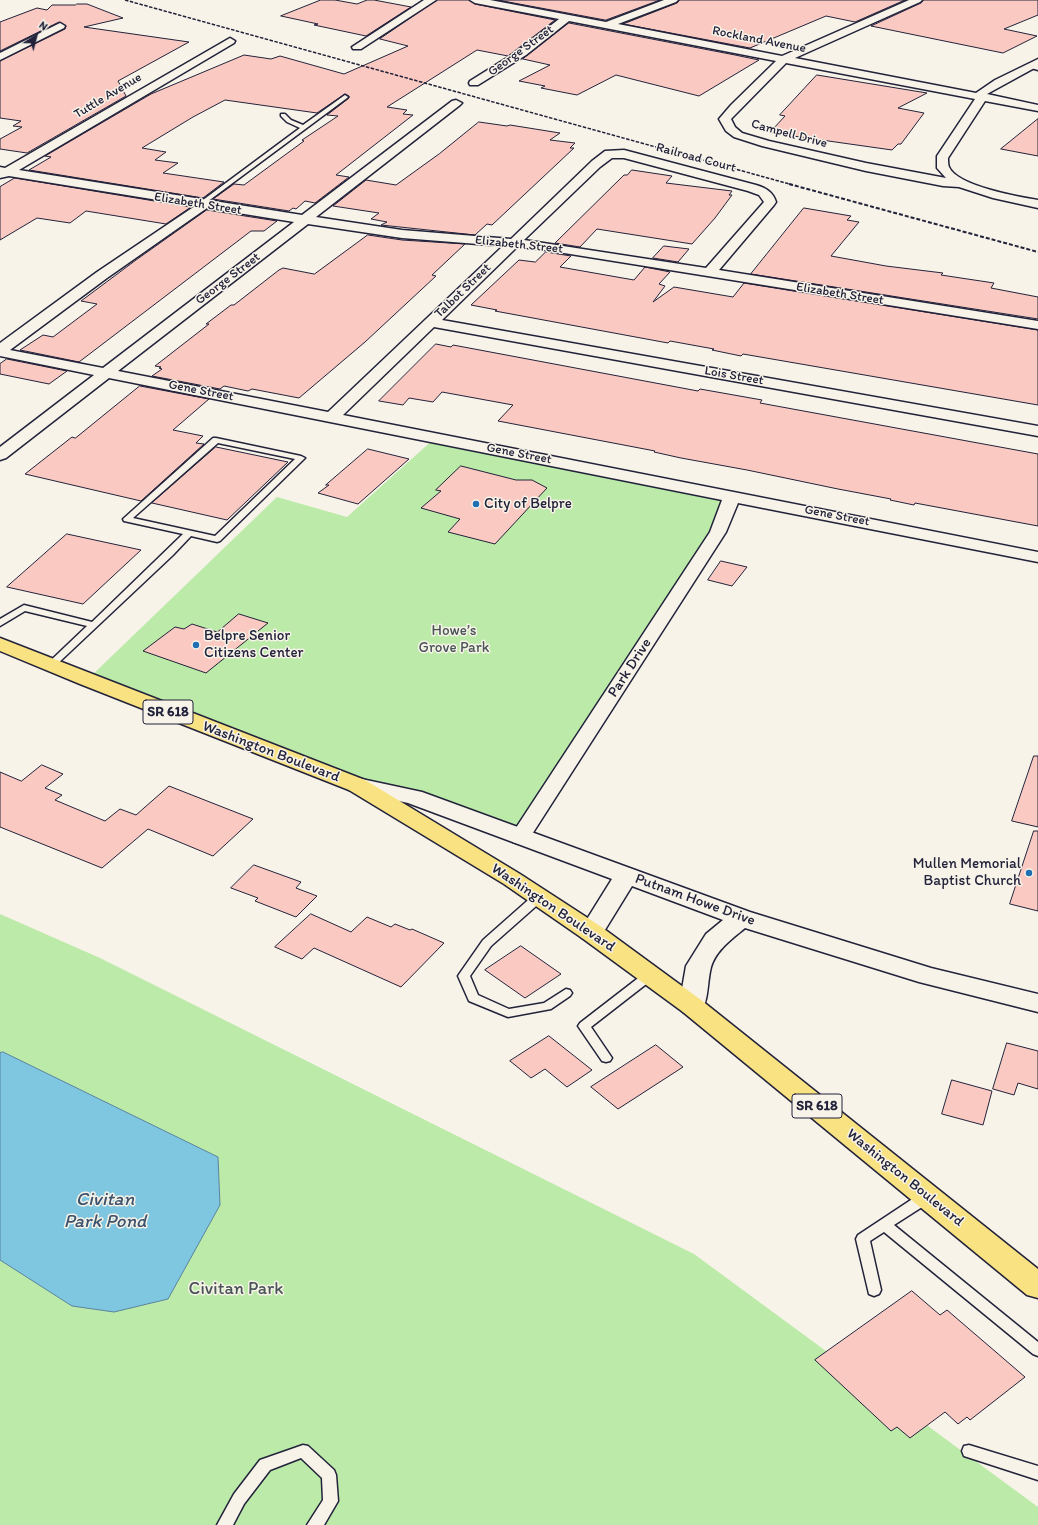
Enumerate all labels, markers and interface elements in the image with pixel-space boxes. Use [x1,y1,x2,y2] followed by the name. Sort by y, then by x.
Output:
[16,16,56,56] north arrow
[37,18,50,33] text: N
[485,22,557,80] street label: George Street
[711,23,807,57] street label: Rockland Avenue
[71,70,145,122] street label: Tuttle Avenue
[749,116,829,152] street label: Campell Drive
[654,140,738,176] street label: Railroad Court
[153,189,243,219] street label: Elizabeth Street
[474,233,564,257] street label: Elizabeth Street
[193,250,263,308] street label: George Street
[432,260,494,322] street label: Talbot Street
[795,279,885,309] street label: Elizabeth Street
[703,363,765,389] street label: Lois Street
[167,377,235,405] street label: Gene Street
[485,440,553,468] street label: Gene Street
[484,495,572,513] place label: City of Belpre
[471,499,481,509] marker: City of Belpre
[803,502,871,530] street label: Gene Street
[419,622,489,657] park label: Howe’s Grove Park
[204,627,304,662] place label: Belpre Senior Citizens Center
[604,635,656,701] street label: Park Drive
[191,640,201,650] marker: Belpre Senior Citizens Center
[143,700,193,724] road number: SR 618
[200,718,342,786] street label: Washington Boulevard
[913,855,1021,890] place label: Mullen Memorial Baptist Church
[488,860,618,956] street label: Washington Boulevard
[1024,868,1034,878] marker: Mullen Memorial Baptist Church
[633,870,757,930] street label: Putnam Howe Drive
[792,1094,842,1118] road number: SR 618
[843,1125,967,1231] street label: Washington Boulevard
[64,1189,146,1233] water label: Civitan Park Pond
[189,1278,283,1300] park label: Civitan Park

